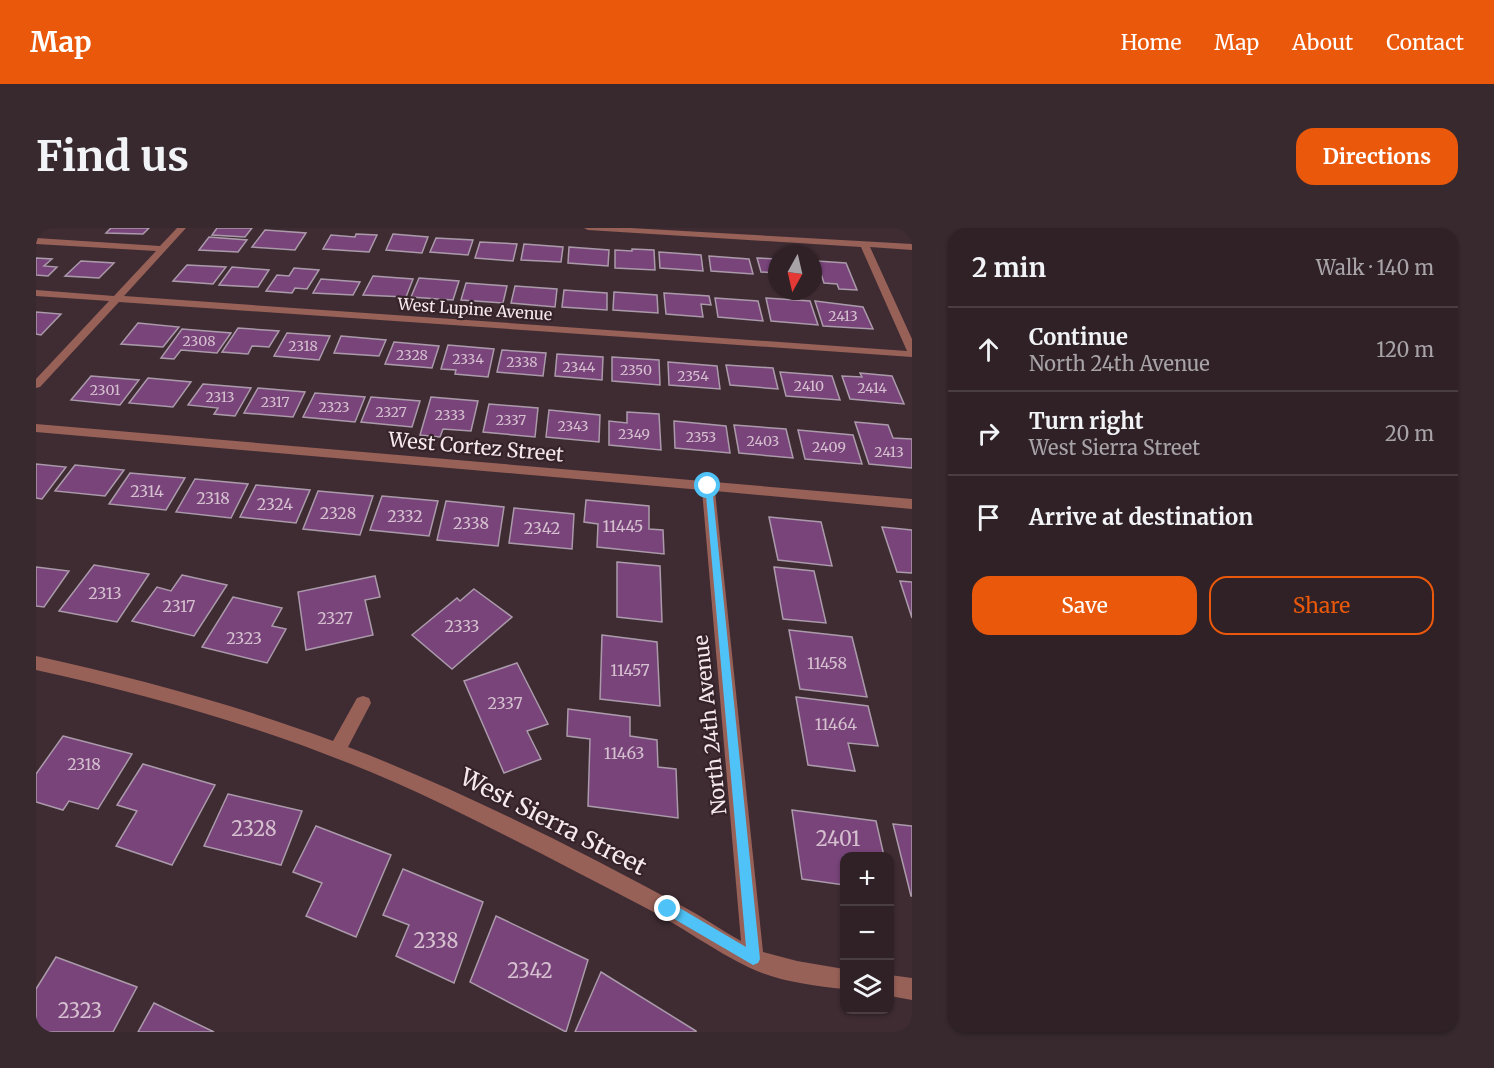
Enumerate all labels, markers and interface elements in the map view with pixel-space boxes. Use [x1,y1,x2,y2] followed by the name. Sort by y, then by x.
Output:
[30,24,92,60] text: Map
[1121,29,1181,56] text: Home
[1214,29,1259,56] text: Map
[1292,29,1353,56] text: About
[1386,29,1464,56] text: Contact
[1296,128,1458,185] button: Directions
[36,130,189,182] text: Find us
[768,246,822,300] north arrow
[972,251,1046,284] text: 2 min
[1316,255,1434,280] text: Walk · 140 m
[396,294,553,324] street label: West Lupine Avenue
[828,307,858,325] house number: 2413
[1029,323,1128,351] text: Continue
[183,332,215,350] house number: 2308
[972,333,1005,366] icon: ahead
[288,337,318,355] house number: 2318
[1376,337,1434,362] text: 120 m
[396,346,428,364] house number: 2328
[452,350,484,368] house number: 2334
[1029,351,1210,376] text: North 24th Avenue
[506,353,538,371] house number: 2338
[563,358,596,376] house number: 2344
[620,361,652,379] house number: 2350
[677,367,709,385] house number: 2354
[794,377,824,395] house number: 2410
[857,379,887,397] house number: 2414
[90,381,120,399] house number: 2301
[205,388,235,406] house number: 2313
[261,393,289,411] house number: 2317
[318,398,350,416] house number: 2323
[375,403,407,421] house number: 2327
[435,406,465,424] house number: 2333
[1029,407,1143,435] text: Turn right
[496,411,526,429] house number: 2337
[557,417,589,435] house number: 2343
[972,417,1005,450] icon: right
[1385,421,1434,446] text: 20 m
[618,425,650,443] house number: 2349
[386,426,565,467] street label: West Cortez Street
[686,428,716,446] house number: 2353
[747,432,779,450] house number: 2403
[1029,435,1200,460] text: West Sierra Street
[812,438,846,456] house number: 2409
[874,443,904,461] house number: 2413
[694,472,720,498] route start
[130,481,164,501] house number: 2314
[196,488,230,508] house number: 2318
[257,494,293,514] house number: 2324
[972,501,1005,534] icon: arrive
[320,503,356,523] house number: 2328
[1029,503,1253,531] text: Arrive at destination
[387,506,423,526] house number: 2332
[453,513,489,533] house number: 2338
[603,516,643,536] house number: 11445
[524,518,560,538] house number: 2342
[972,576,1197,635] button: Save
[1209,576,1434,635] button: Share
[88,583,122,603] house number: 2313
[163,596,195,616] house number: 2317
[317,608,353,628] house number: 2327
[445,616,479,636] house number: 2333
[226,628,262,648] house number: 2323
[688,634,731,816] street label: North 24th Avenue
[807,653,847,673] house number: 11458
[610,660,650,680] house number: 11457
[487,693,523,713] house number: 2337
[815,714,857,734] house number: 11464
[604,743,644,763] house number: 11463
[67,754,101,774] house number: 2318
[454,761,652,882] street label: West Sierra Street
[231,816,277,841] house number: 2328
[816,826,860,851] house number: 2401
[840,852,894,1014] map controls
[840,852,894,906] button: +
[654,895,680,921] route end
[840,906,894,960] button: −
[414,928,458,953] house number: 2338
[507,958,553,983] house number: 2342
[840,960,894,1014] button: layers
[58,998,102,1023] house number: 2323

